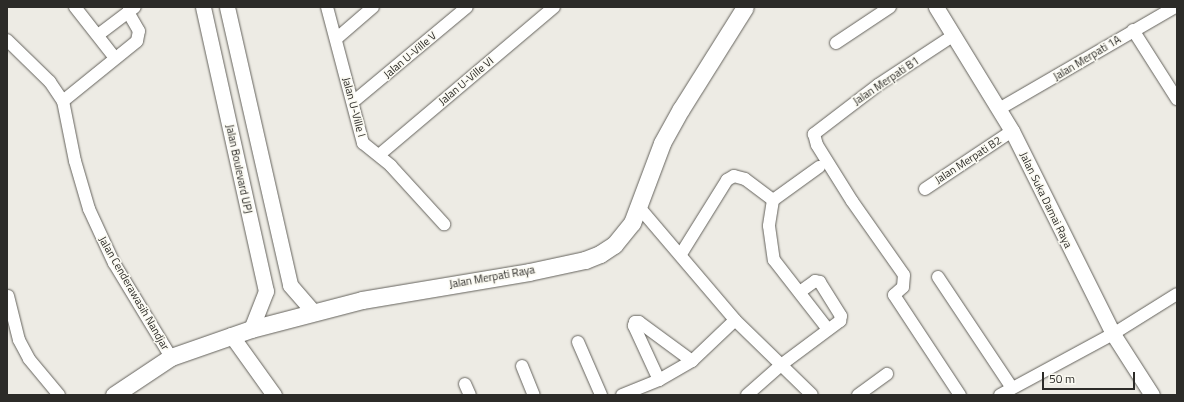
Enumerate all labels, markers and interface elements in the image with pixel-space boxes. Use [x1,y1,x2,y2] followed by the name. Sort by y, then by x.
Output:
[381,29,439,81] street label: Jalan U-Ville V
[1051,33,1123,83] street label: Jalan Merpati 1A
[436,54,496,108] street label: Jalan U-Ville VI
[851,54,921,108] street label: Jalan Merpati B1
[340,76,368,138] street label: Jalan U-Ville I
[223,123,255,215] street label: Jalan Boulevard UPJ
[932,134,1004,186] street label: Jalan Merpati B2
[1017,150,1075,250] street label: Jalan Suka Damai Raya
[96,234,172,352] street label: Jalan Cenderawasih Nandjar
[448,263,536,291] street label: Jalan Merpati Raya
[1044,364,1137,390] scale bar
[1049,369,1075,388] text: 50 m

